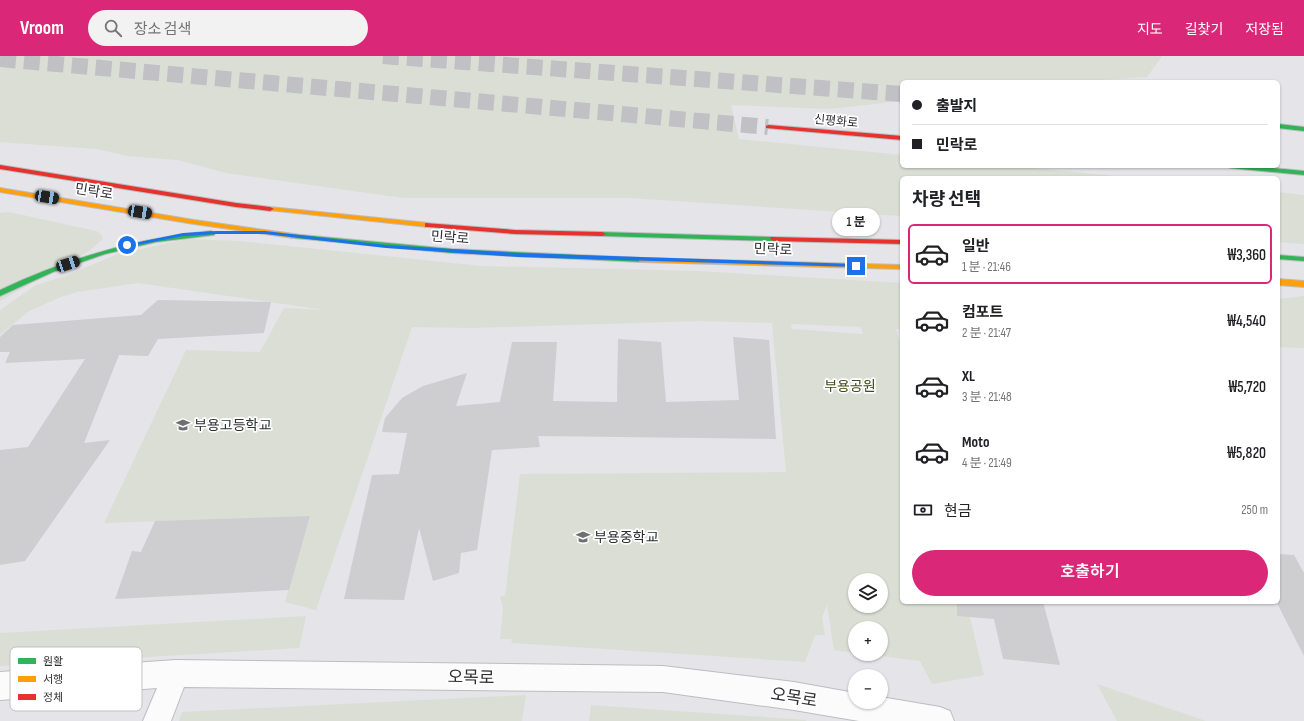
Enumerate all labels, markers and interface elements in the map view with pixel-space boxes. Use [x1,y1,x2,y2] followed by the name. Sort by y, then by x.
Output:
[88,10,368,46] search box
[20,17,64,40] text: Vroom
[102,17,124,39] icon: search
[134,20,191,39] text: 장소 검색
[1137,21,1163,38] text: 지도
[1185,21,1223,38] text: 길찾기
[1245,21,1284,38] text: 저장됨
[936,97,977,116] text: 출발지
[813,112,859,131] street label: 신평화로
[936,136,977,155] text: 민락로
[74,180,114,203] street label: 민락로
[34,189,60,205] car
[912,189,981,210] text: 차량 선택
[127,204,153,220] car
[832,208,880,236] callout: 1 분
[847,214,865,230] text: 1 분
[430,228,470,247] street label: 민락로
[118,236,136,254] route start
[914,236,950,272] icon: car
[962,237,990,256] text: 일반
[753,240,793,259] street label: 민락로
[1228,246,1266,265] text: ₩3,360
[55,255,81,273] car
[847,257,865,275] route end
[962,259,1011,275] text: 1 분 · 21:46
[914,302,950,338] icon: car
[962,303,1003,322] text: 컴포트
[1227,312,1266,331] text: ₩4,540
[962,325,1011,341] text: 2 분 · 21:47
[962,367,975,386] text: XL
[914,368,950,404] icon: car
[824,378,876,395] park label: 부용공원
[1229,378,1266,397] text: ₩5,720
[962,389,1012,405] text: 3 분 · 21:48
[175,417,191,433] school or university icon: 부용고등학교
[194,417,271,434] place label: 부용고등학교
[962,433,989,452] text: Moto
[914,434,950,470] icon: car
[1227,444,1266,463] text: ₩5,820
[962,455,1012,471] text: 4 분 · 21:49
[912,499,934,521] icon: cash
[944,502,972,521] text: 현금
[1241,502,1268,518] text: 250 m
[575,529,591,545] school or university icon: 부용중학교
[594,529,659,546] place label: 부용중학교
[912,550,1268,596] button: 호출하기
[848,573,888,709] map controls
[848,573,888,613] button: layers
[848,621,888,661] button: +
[10,647,142,711] legend
[43,655,63,668] text: 원활
[447,668,495,688] street label: 오목로
[848,669,888,709] button: −
[43,673,63,686] text: 서행
[769,684,819,712] street label: 오목로
[43,691,63,704] text: 정체

